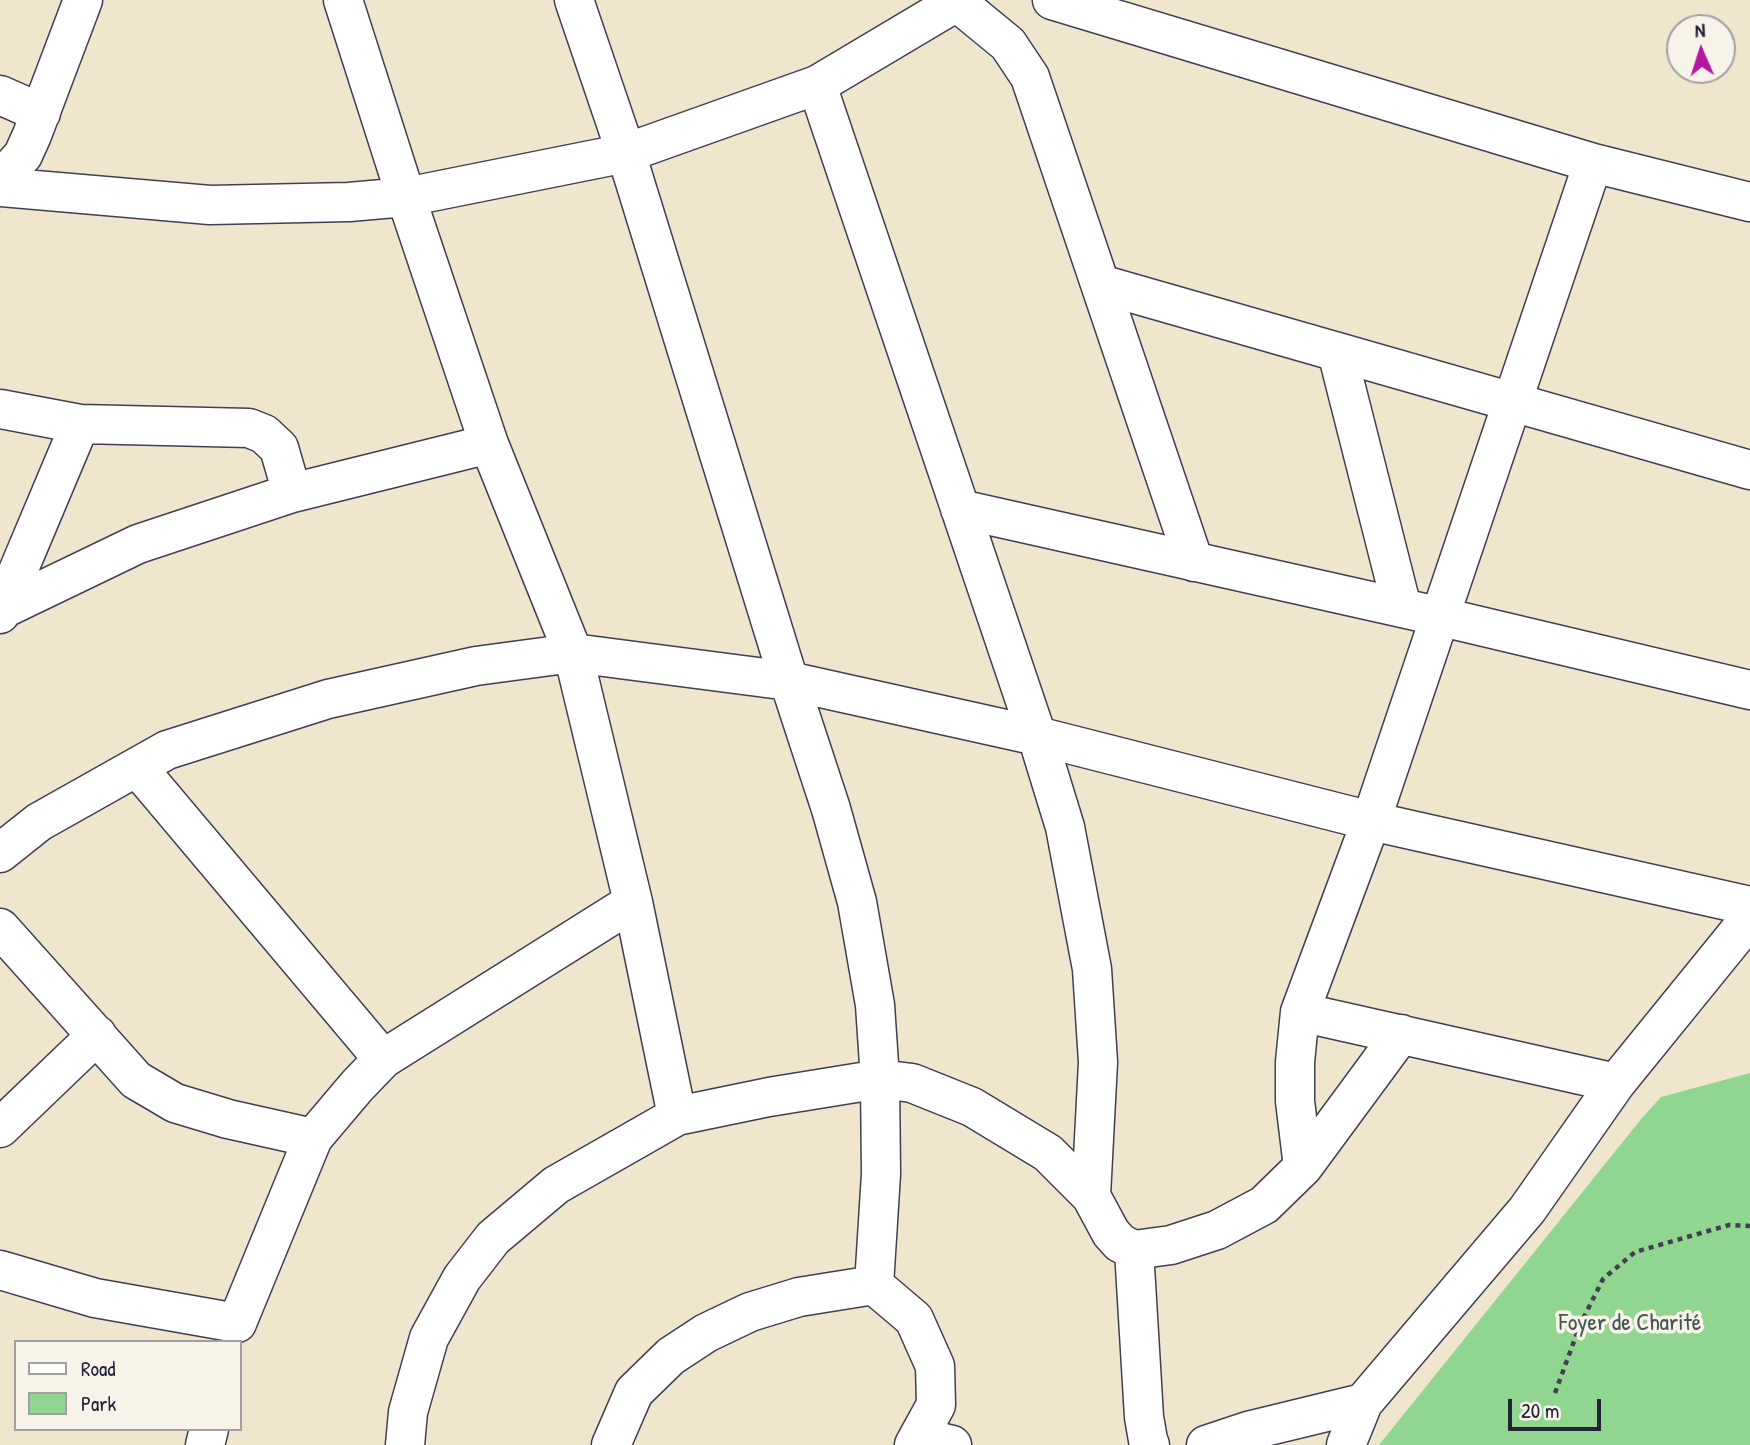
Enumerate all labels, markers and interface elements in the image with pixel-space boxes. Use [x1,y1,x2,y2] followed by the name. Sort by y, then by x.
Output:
[1666,14,1736,84] north arrow
[1694,17,1706,43] text: N
[1559,1310,1701,1338] park label: Foyer de Charité
[14,1340,242,1431] legend
[81,1354,115,1383] text: Road
[1512,1386,1605,1430] scale bar
[81,1389,116,1418] text: Park
[1521,1396,1559,1425] text: 20 m

